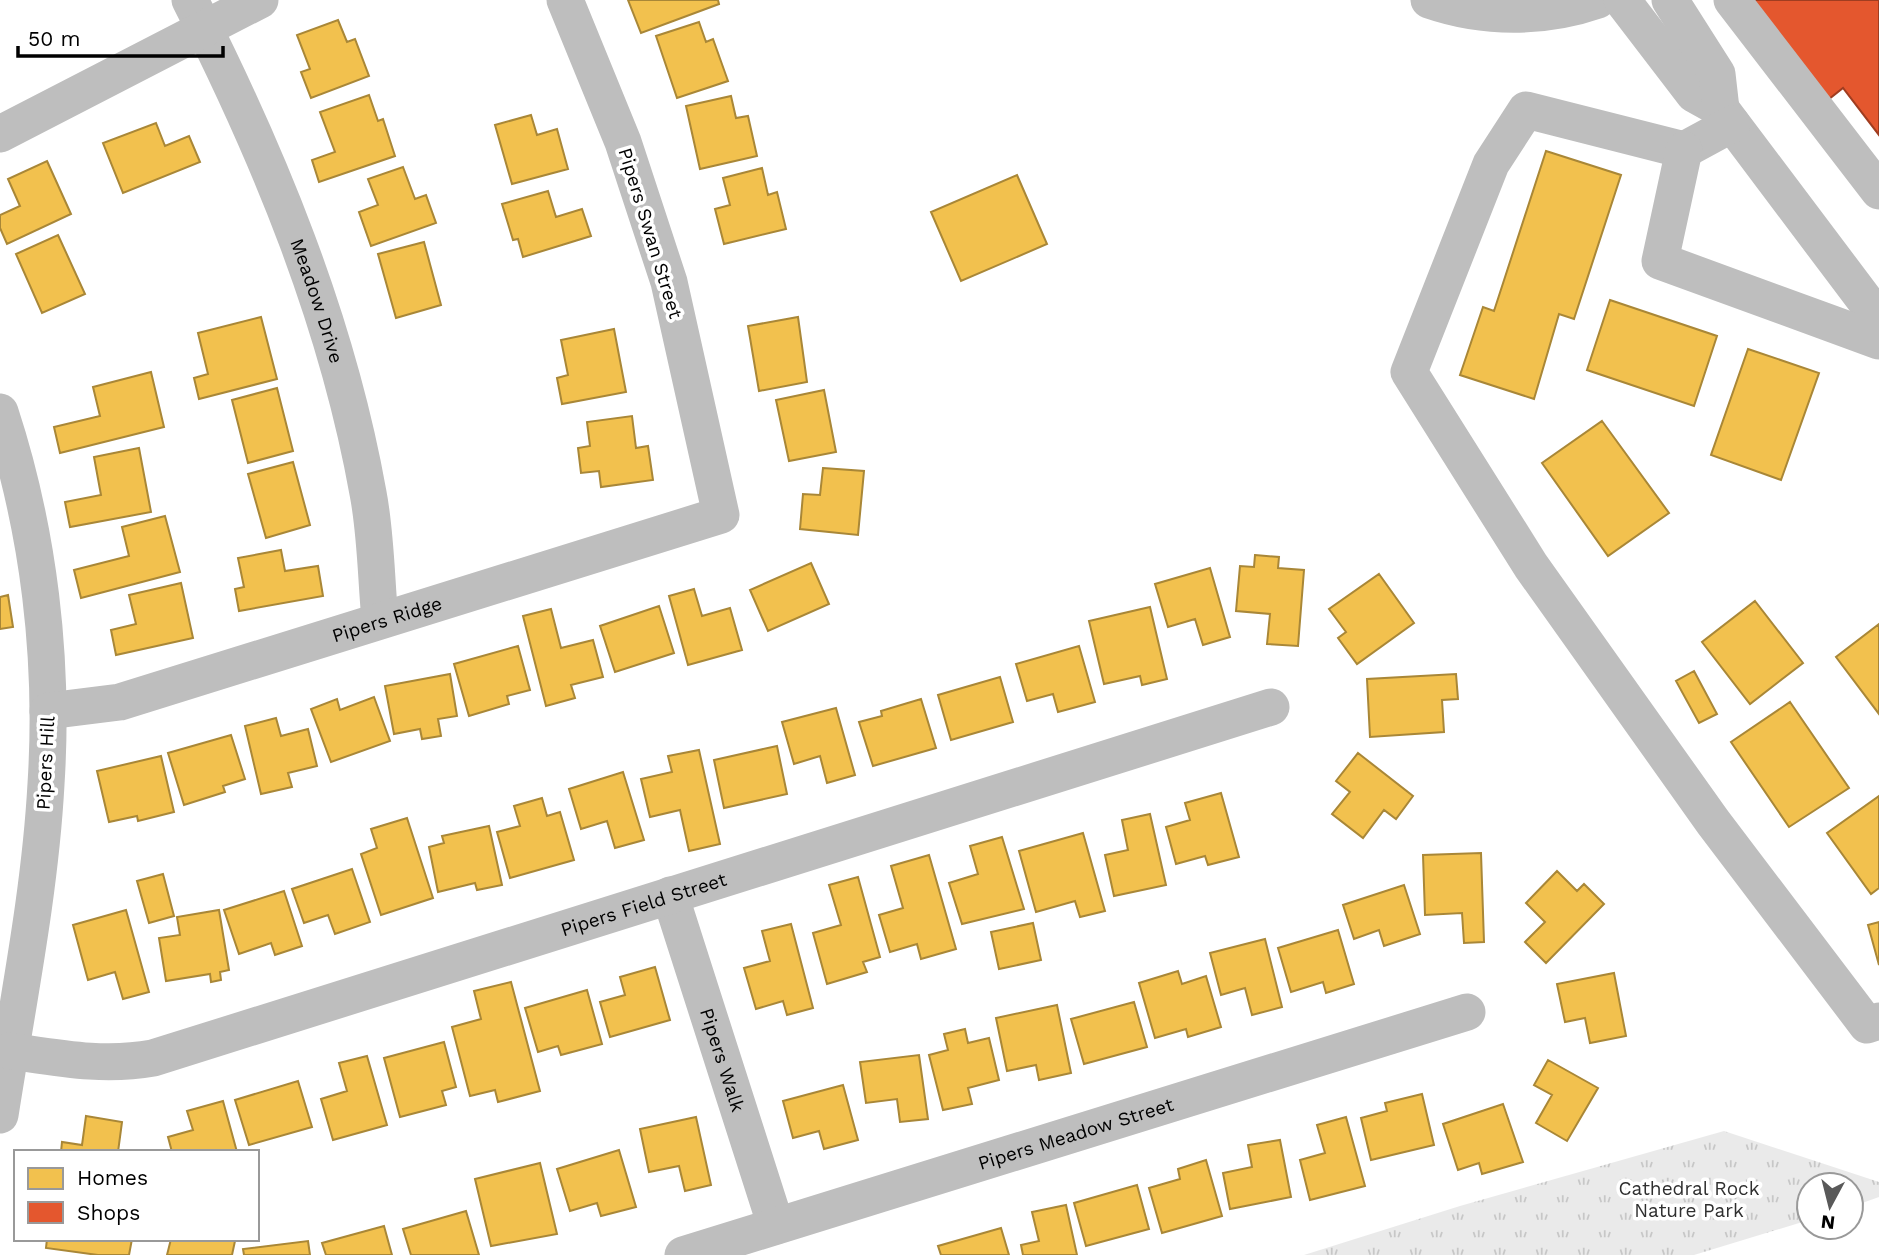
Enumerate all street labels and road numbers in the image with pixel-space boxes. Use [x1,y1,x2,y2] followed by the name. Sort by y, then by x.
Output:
[614,145,687,321] street label: Pipers Swan Street
[285,235,348,366] street label: Meadow Drive
[329,592,445,647] street label: Pipers Ridge
[32,715,59,811] street label: Pipers Hill
[558,868,729,941] street label: Pipers Field Street
[695,1005,750,1115] street label: Pipers Walk
[975,1093,1176,1175] street label: Pipers Meadow Street

